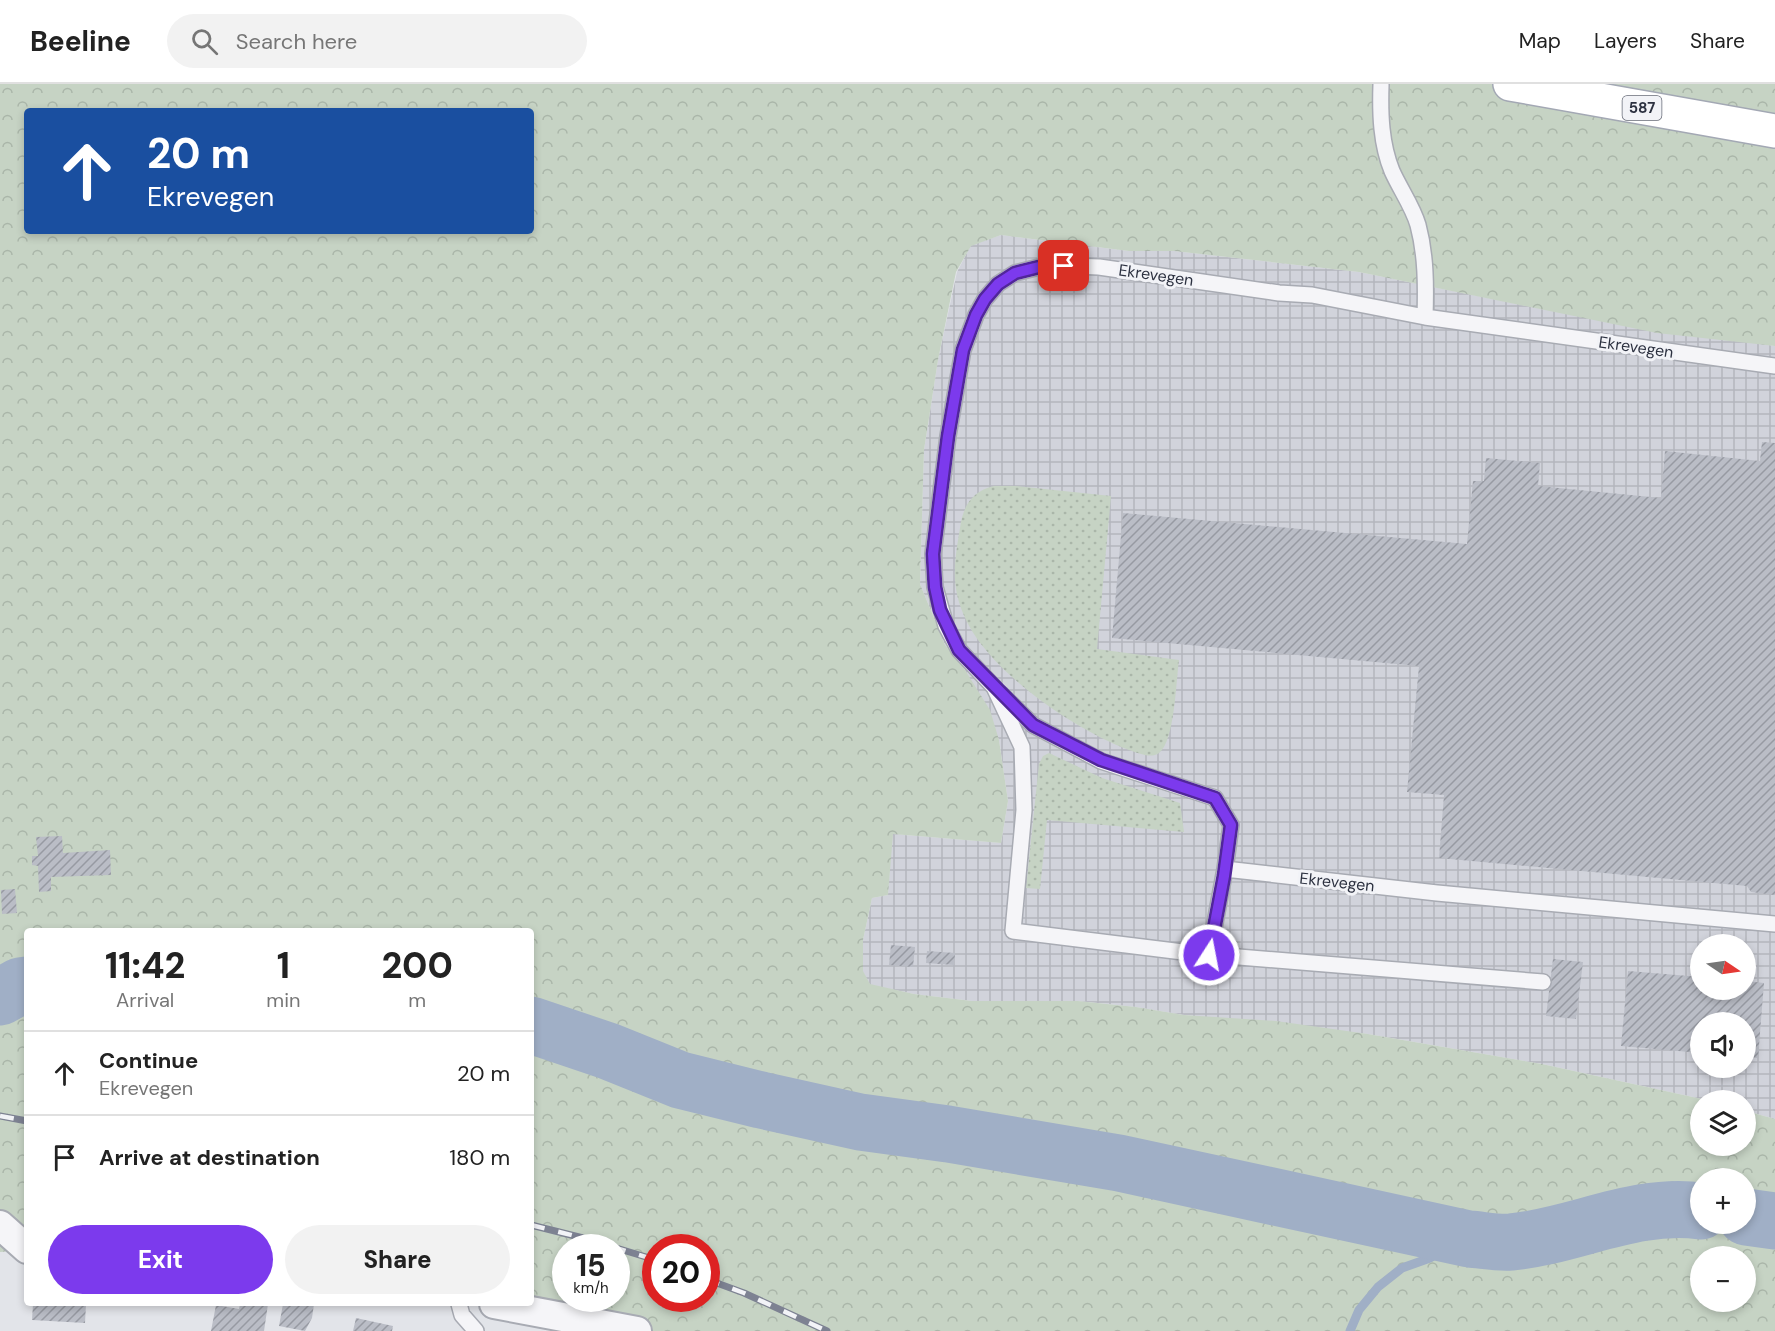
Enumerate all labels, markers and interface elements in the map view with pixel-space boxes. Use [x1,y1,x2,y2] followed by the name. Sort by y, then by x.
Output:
[167,14,587,68] search box
[30,23,131,60] text: Beeline
[188,25,221,58] icon: search
[236,27,357,56] text: Search here
[1519,27,1561,55] text: Map
[1594,27,1657,55] text: Layers
[1690,27,1745,55] text: Share
[1622,96,1662,120] road number: 587
[147,126,250,181] text: 20 m
[48,132,126,210] icon: ahead
[147,179,274,214] text: Ekrevegen
[1038,240,1089,291] pin
[1047,249,1080,282] icon: arrive
[1117,259,1195,291] street label: Ekrevegen
[1597,331,1675,363] street label: Ekrevegen
[1298,868,1376,896] street label: Ekrevegen
[1177,923,1241,987] position arrow
[1690,934,1756,1000] north arrow
[1690,934,1756,1312] map controls
[105,942,185,989] text: 11:42
[277,942,290,989] text: 1
[381,942,453,989] text: 200
[116,987,174,1013] text: Arrival
[266,987,300,1013] text: min
[408,987,426,1013] text: m
[1690,1012,1756,1078] button: sound
[99,1046,198,1075] text: Continue
[48,1057,81,1090] icon: ahead
[457,1059,510,1088] text: 20 m
[99,1075,193,1101] text: Ekrevegen
[1690,1090,1756,1156] button: layers
[48,1141,81,1174] icon: arrive
[99,1143,320,1172] text: Arrive at destination
[449,1143,510,1172] text: 180 m
[1690,1168,1756,1234] button: +
[48,1225,273,1294] button: Exit
[285,1225,510,1294] button: Share
[642,1234,720,1312] speed limit sign: 20
[576,1246,606,1285] text: 15
[1690,1246,1756,1312] button: −
[573,1278,609,1298] text: km/h

